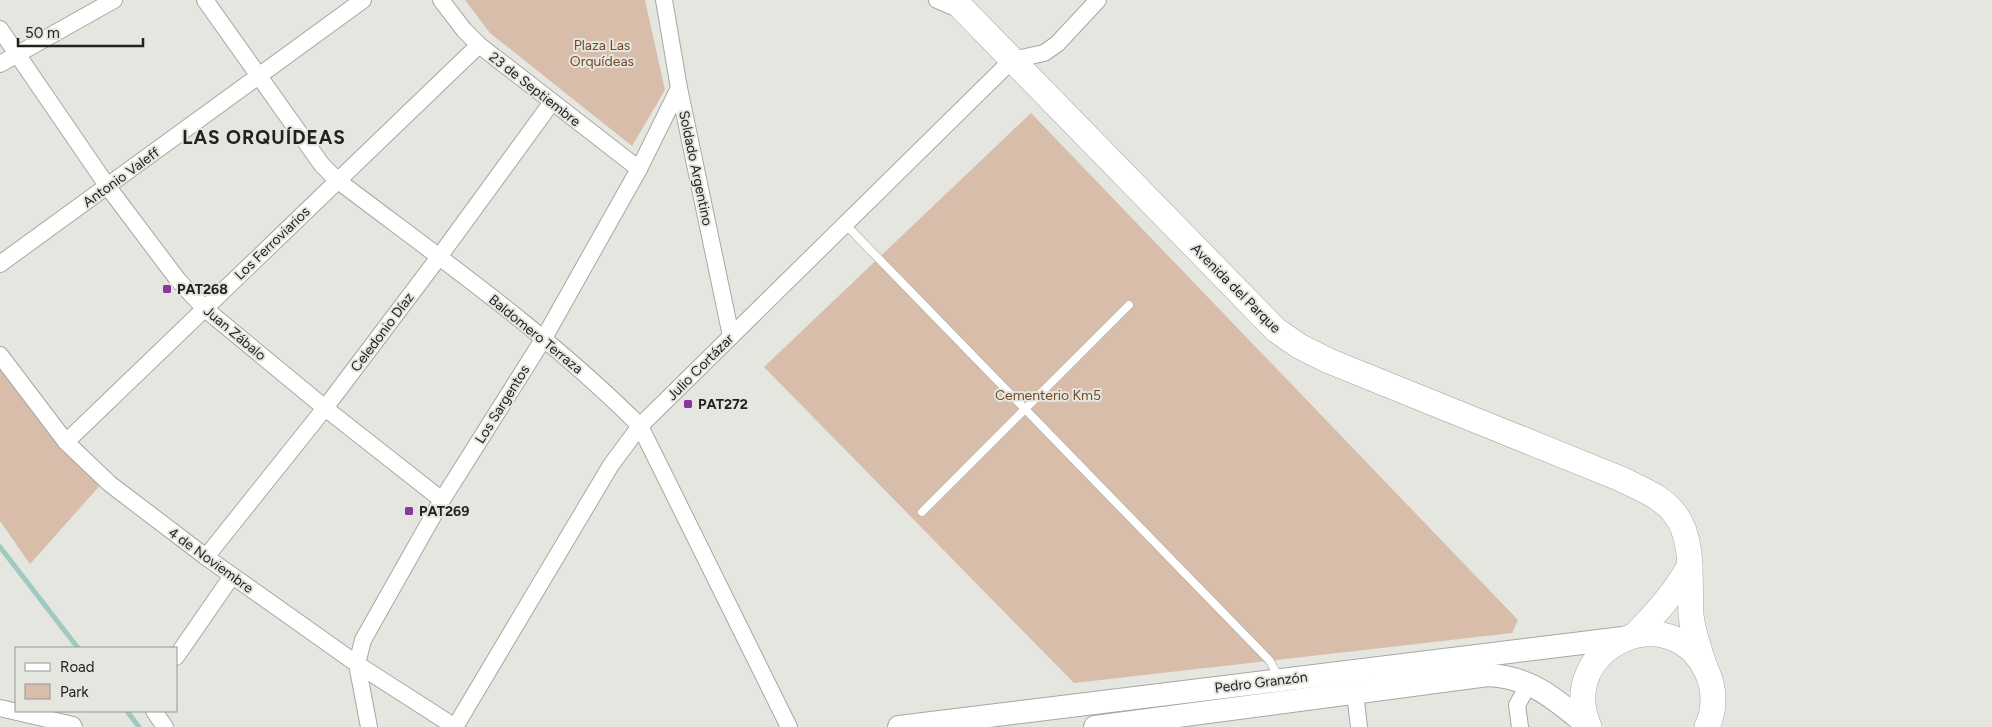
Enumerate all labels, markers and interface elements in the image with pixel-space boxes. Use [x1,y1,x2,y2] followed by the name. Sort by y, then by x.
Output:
[18,15,142,47] scale bar
[25,24,60,42] text: 50 m
[570,37,634,70] park label: Plaza Las Orquídeas
[486,48,584,131] street label: 23 de Septiembre
[675,109,716,227] street label: Soldado Argentino
[182,126,346,149] district label: LAS ORQUÍDEAS
[80,143,164,211] street label: Antonio Valeff
[231,203,314,284] street label: Los Ferroviarios
[1187,240,1284,337] street label: Avenida del Parque
[177,281,228,298] place label: PAT268
[161,283,173,295] marker: PAT268
[347,289,418,375] street label: Celedonio Díaz
[485,291,586,378] street label: Baldomero Terraza
[200,302,269,364] street label: Juan Zábalo
[664,330,737,404] street label: Julio Cortázar
[472,362,533,447] street label: Los Sargentos
[995,387,1101,404] park label: Cementerio Km5
[698,396,748,413] place label: PAT272
[682,398,694,410] marker: PAT272
[419,503,469,520] place label: PAT269
[403,505,415,517] marker: PAT269
[165,524,257,597] street label: 4 de Noviembre
[15,647,178,712] legend
[60,658,95,676] text: Road
[1214,668,1309,697] street label: Pedro Granzón
[60,683,89,701] text: Park

